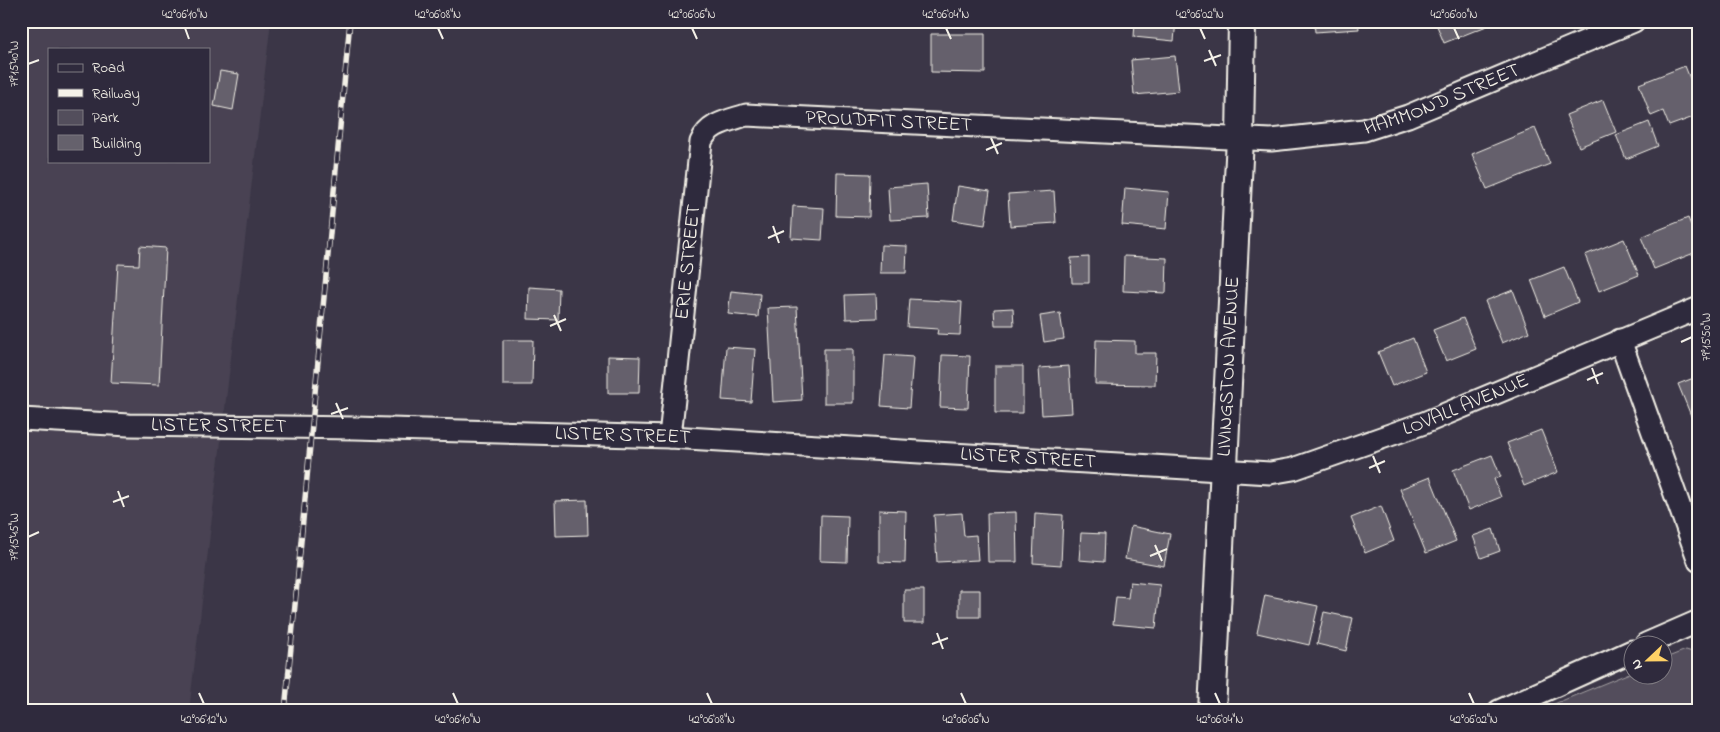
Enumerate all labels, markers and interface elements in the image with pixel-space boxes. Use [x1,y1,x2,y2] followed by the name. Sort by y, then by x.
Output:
[162,6,208,24] text: 42°06'10"N
[415,6,461,24] text: 42°06'08"N
[668,6,716,24] text: 42°06'06"N
[923,6,969,24] text: 42°06'04"N
[1176,6,1224,24] text: 42°06'02"N
[1430,6,1478,24] text: 42°06'00"N
[6,41,24,87] text: 79°15'40"W
[48,48,210,162] legend
[1360,56,1525,144] street label: HAMMOND STREET
[92,57,125,79] text: Road
[92,83,140,106] text: Railway
[805,103,973,140] street label: PROUDFIT STREET
[92,107,120,129] text: Park
[91,133,141,156] text: Building
[668,203,709,321] street label: ERIE STREET
[1210,276,1248,457] street label: LIVINGSTON AVENUE
[1698,313,1716,361] text: 79°15'50"W
[1399,366,1533,444] street label: LOVALL AVENUE
[151,411,287,442] street label: LISTER STREET
[554,419,691,453] street label: LISTER STREET
[959,440,1097,477] street label: LISTER STREET
[6,513,24,561] text: 79°15'45"W
[1622,634,1672,684] north arrow
[1626,656,1649,673] text: N
[181,711,227,729] text: 42°06'12"N
[435,711,481,729] text: 42°06'10"N
[689,711,735,729] text: 42°06'08"N
[942,711,990,729] text: 42°06'06"N
[1197,711,1243,729] text: 42°06'04"N
[1450,711,1498,729] text: 42°06'02"N

